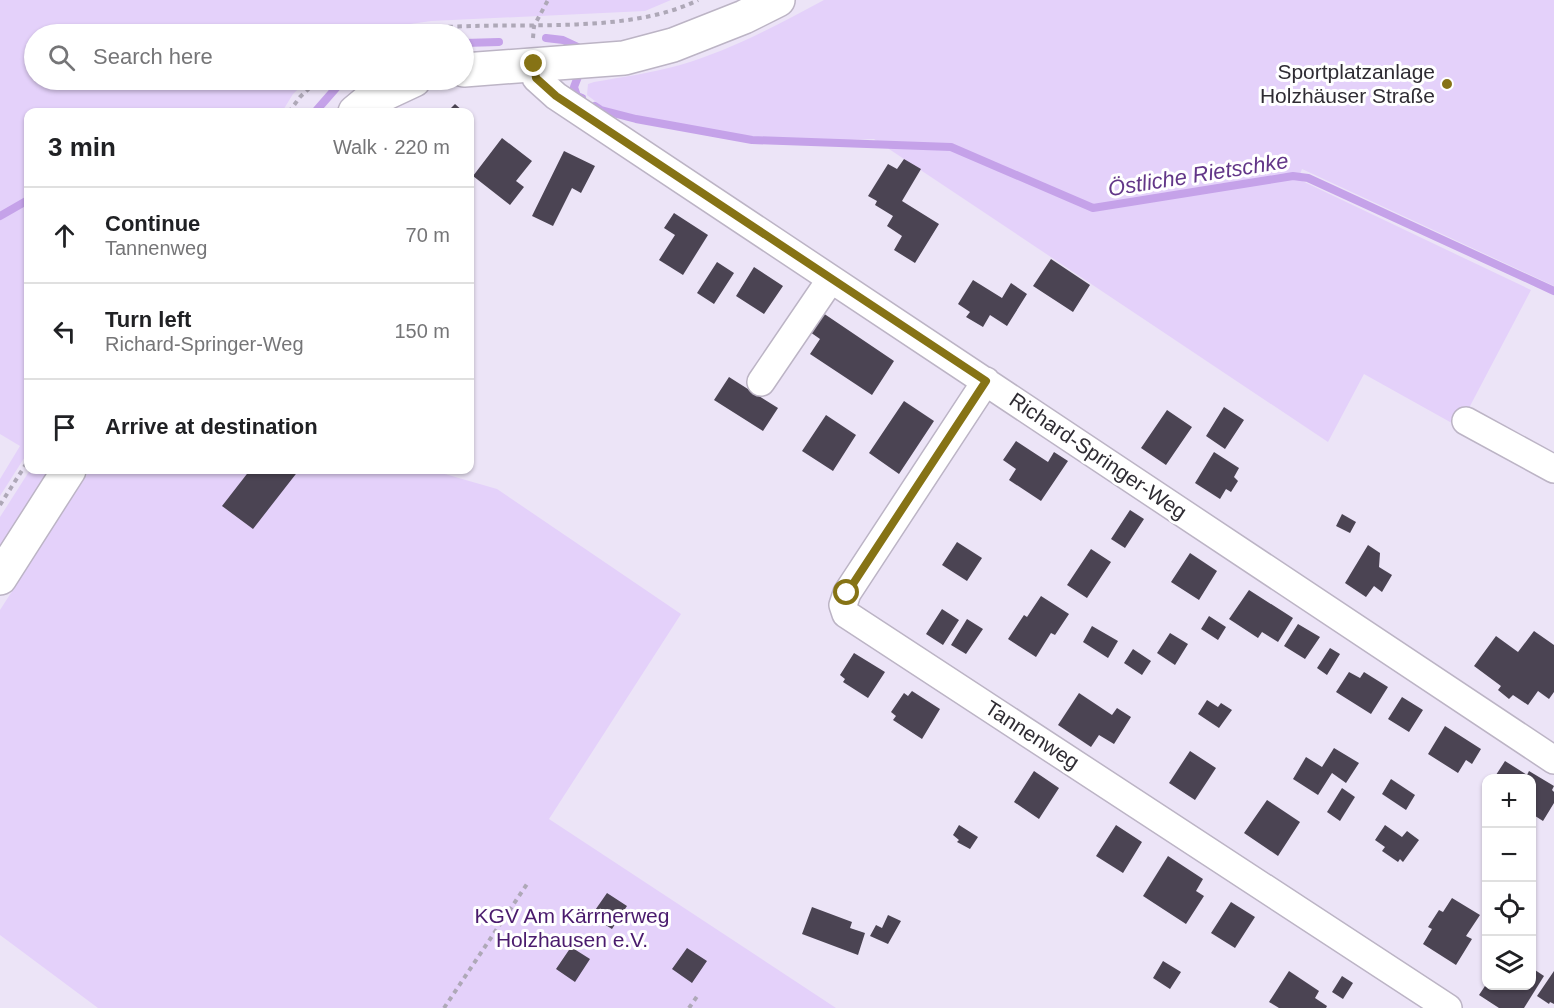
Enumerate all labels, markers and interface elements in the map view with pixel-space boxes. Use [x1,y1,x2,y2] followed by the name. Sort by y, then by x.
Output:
[24,24,474,90] search box
[45,41,78,74] icon: search
[93,44,213,69] text: Search here
[520,50,546,76] route end
[1260,60,1435,107] place label: Sportplatzanlage Holzhäuser Straße
[1440,77,1454,91] marker: Sportplatzanlage Holzhäuser Straße
[48,132,116,162] text: 3 min
[333,136,450,158] text: Walk · 220 m
[1106,148,1290,201] water label: Östliche Rietschke
[105,211,200,236] text: Continue
[48,219,81,252] icon: ahead
[406,224,450,246] text: 70 m
[105,237,207,259] text: Tannenweg
[105,307,191,332] text: Turn left
[48,315,81,348] icon: left
[394,320,450,342] text: 150 m
[105,333,304,355] text: Richard-Springer-Weg
[1005,388,1191,523] street label: Richard-Springer-Weg
[48,411,81,444] icon: arrive
[105,414,318,439] text: Arrive at destination
[833,579,859,605] route start
[981,696,1084,773] street label: Tannenweg
[1482,774,1536,990] map controls
[1482,774,1536,828] button: +
[1482,828,1536,882] button: −
[1482,882,1536,936] button: locate
[475,904,669,951] park label: KGV Am Kärrnerweg Holzhausen e.V.
[1482,936,1536,990] button: layers

